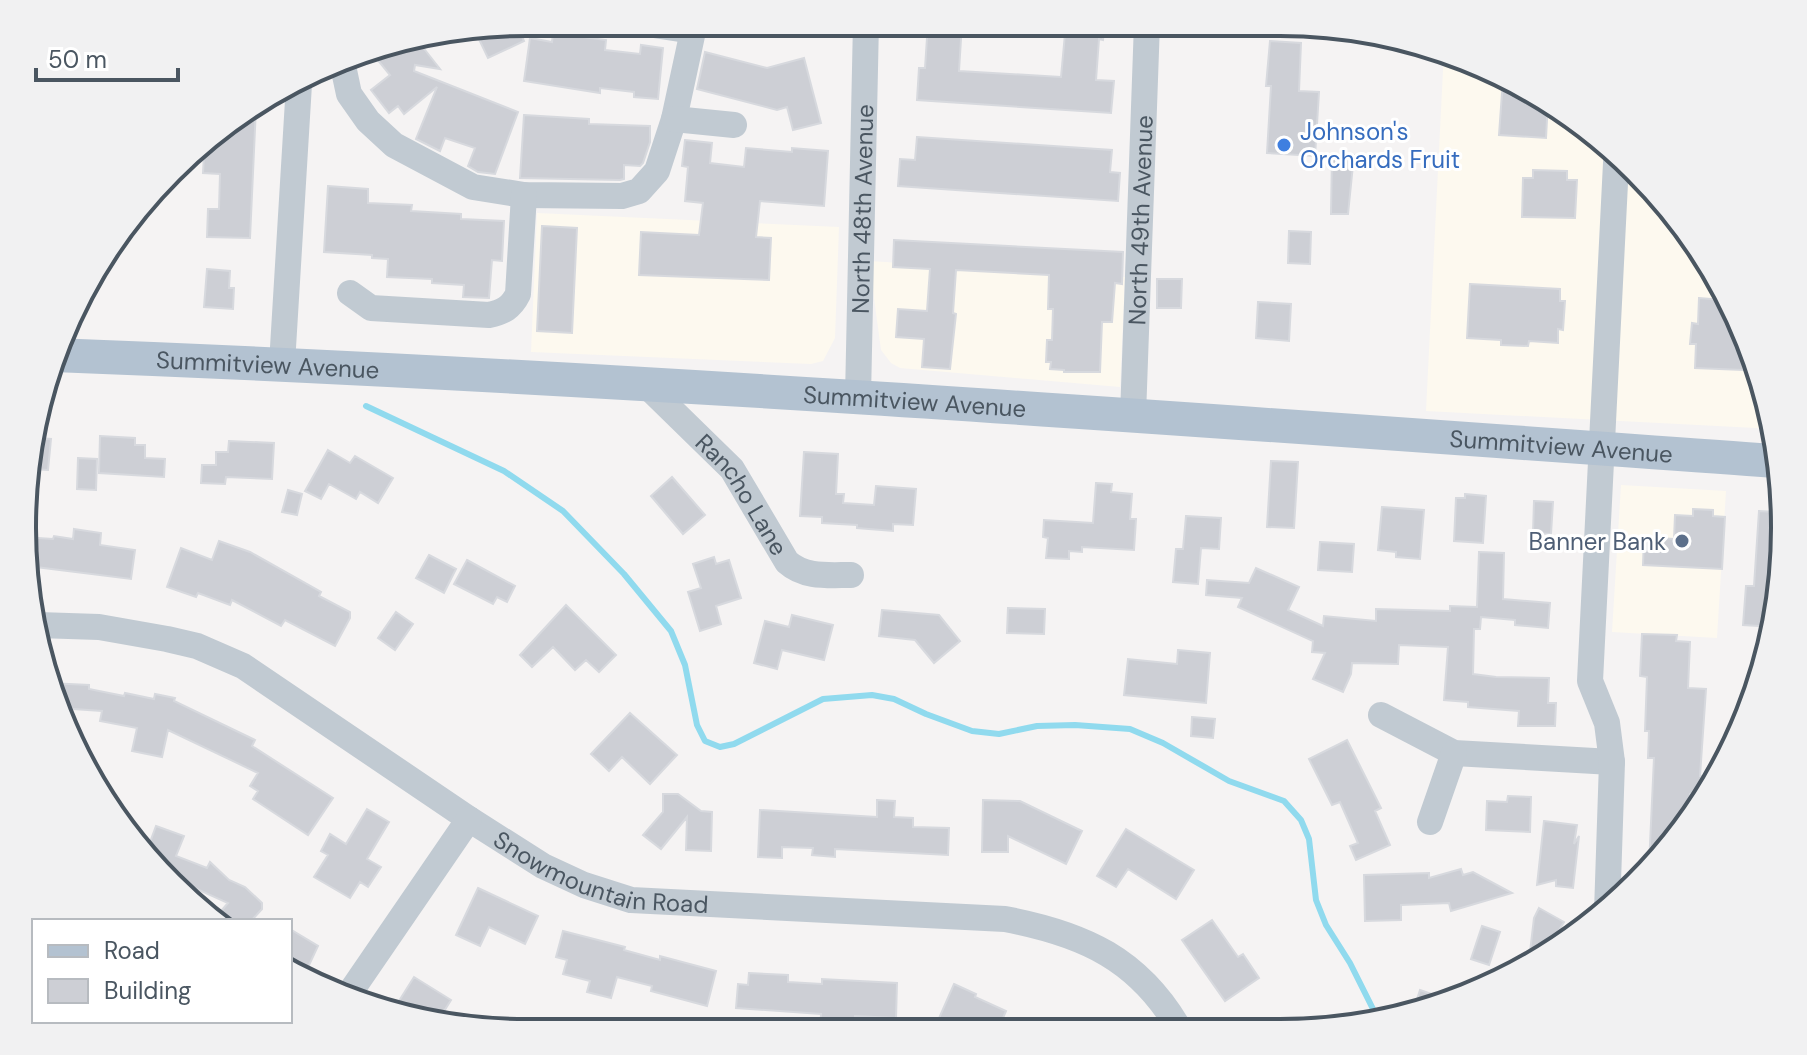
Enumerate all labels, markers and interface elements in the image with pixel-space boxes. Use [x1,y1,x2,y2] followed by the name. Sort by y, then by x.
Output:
[36,32,178,82] scale bar
[48,44,107,75] text: 50 m
[844,104,880,314] street label: North 48th Avenue
[1121,115,1159,326] street label: North 49th Avenue
[1300,116,1460,175] place label: Johnson's Orchards Fruit
[1275,136,1293,154] marker: Johnson's Orchards Fruit
[155,344,380,385] street label: Summitview Avenue
[802,378,1027,424] street label: Summitview Avenue
[1449,422,1674,469] street label: Summitview Avenue
[689,427,795,561] street label: Rancho Lane
[1529,526,1666,557] place label: Banner Bank
[1673,532,1691,550] marker: Banner Bank
[488,823,709,919] street label: Snowmountain Road
[32,919,292,1023] legend
[104,935,160,966] text: Road
[104,975,191,1006] text: Building

